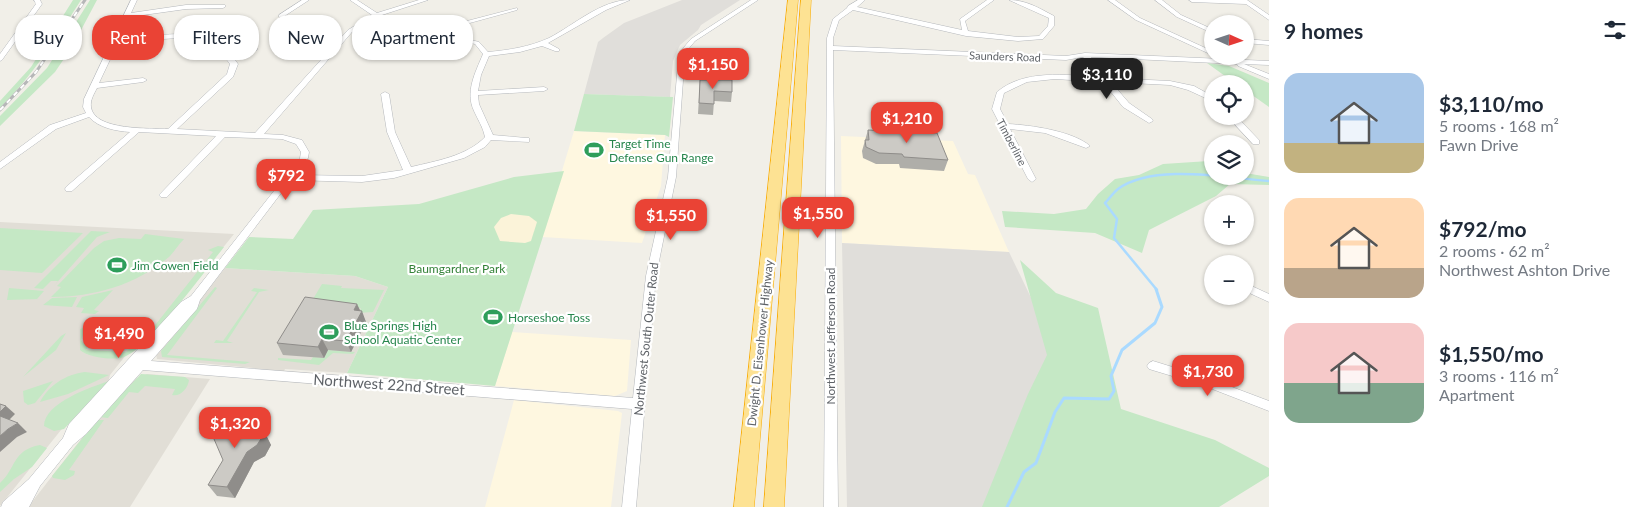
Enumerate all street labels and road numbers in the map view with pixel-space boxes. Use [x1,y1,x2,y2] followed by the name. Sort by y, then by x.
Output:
[969,48,1041,64] street label: Saunders Road
[994,116,1030,168] street label: Timberline
[744,258,776,427] street label: Dwight D. Eisenhower Highway
[630,262,662,416] street label: Northwest South Outer Road
[823,268,838,405] street label: Northwest Jefferson Road
[313,370,466,398] street label: Northwest 22nd Street

